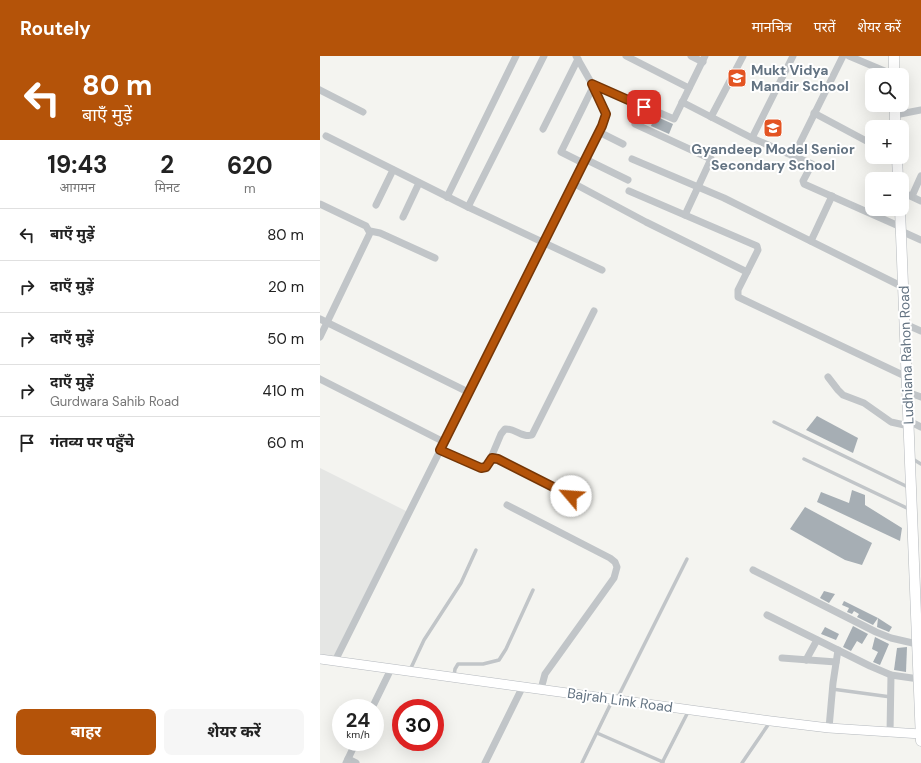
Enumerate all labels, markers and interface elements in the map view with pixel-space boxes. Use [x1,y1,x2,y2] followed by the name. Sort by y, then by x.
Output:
[20,16,91,41] text: Routely
[752,18,792,36] text: मानचित्र
[814,18,835,36] text: परतें
[857,18,901,36] text: शेयर करें
[751,61,849,95] place label: Mukt Vidya Mandir School
[82,67,152,104] text: 80 m
[726,67,748,89] school or university icon: Mukt Vidya Mandir School
[865,68,909,216] map controls
[865,68,909,112] button: search
[16,72,68,124] icon: left
[627,90,661,124] pin
[633,96,655,118] icon: arrive
[82,103,132,127] text: बाएँ मुड़ें
[762,117,784,139] school or university icon: Gyandeep Model Senior Secondary School
[865,120,909,164] button: +
[691,140,855,174] place label: Gyandeep Model Senior Secondary School
[47,149,107,180] text: 19:43
[160,149,174,180] text: 2
[227,150,273,181] text: 620
[865,172,909,216] button: −
[60,179,95,196] text: आगमन
[155,179,180,196] text: मिनट
[244,180,256,197] text: m
[16,224,38,246] icon: left
[50,224,95,244] text: बाएँ मुड़ें
[267,225,304,245] text: 80 m
[16,276,38,298] icon: right
[50,276,94,296] text: दाएँ मुड़ें
[268,277,304,297] text: 20 m
[895,285,917,425] street label: Ludhiana Rahon Road
[16,328,38,350] icon: right
[50,328,94,348] text: दाएँ मुड़ें
[267,329,304,349] text: 50 m
[50,372,94,392] text: दाएँ मुड़ें
[16,380,38,402] icon: right
[263,381,304,401] text: 410 m
[50,393,179,410] text: Gurdwara Sahib Road
[16,432,38,454] icon: arrive
[50,432,134,452] text: गंतव्य पर पहुँचे
[267,433,304,453] text: 60 m
[550,475,592,517] position arrow
[566,684,674,716] street label: Bajrah Link Road
[392,699,444,751] speed limit sign: 30
[346,707,370,733] text: 24
[16,709,156,755] button: बाहर
[164,709,304,755] button: शेयर करें
[346,728,370,741] text: km/h

